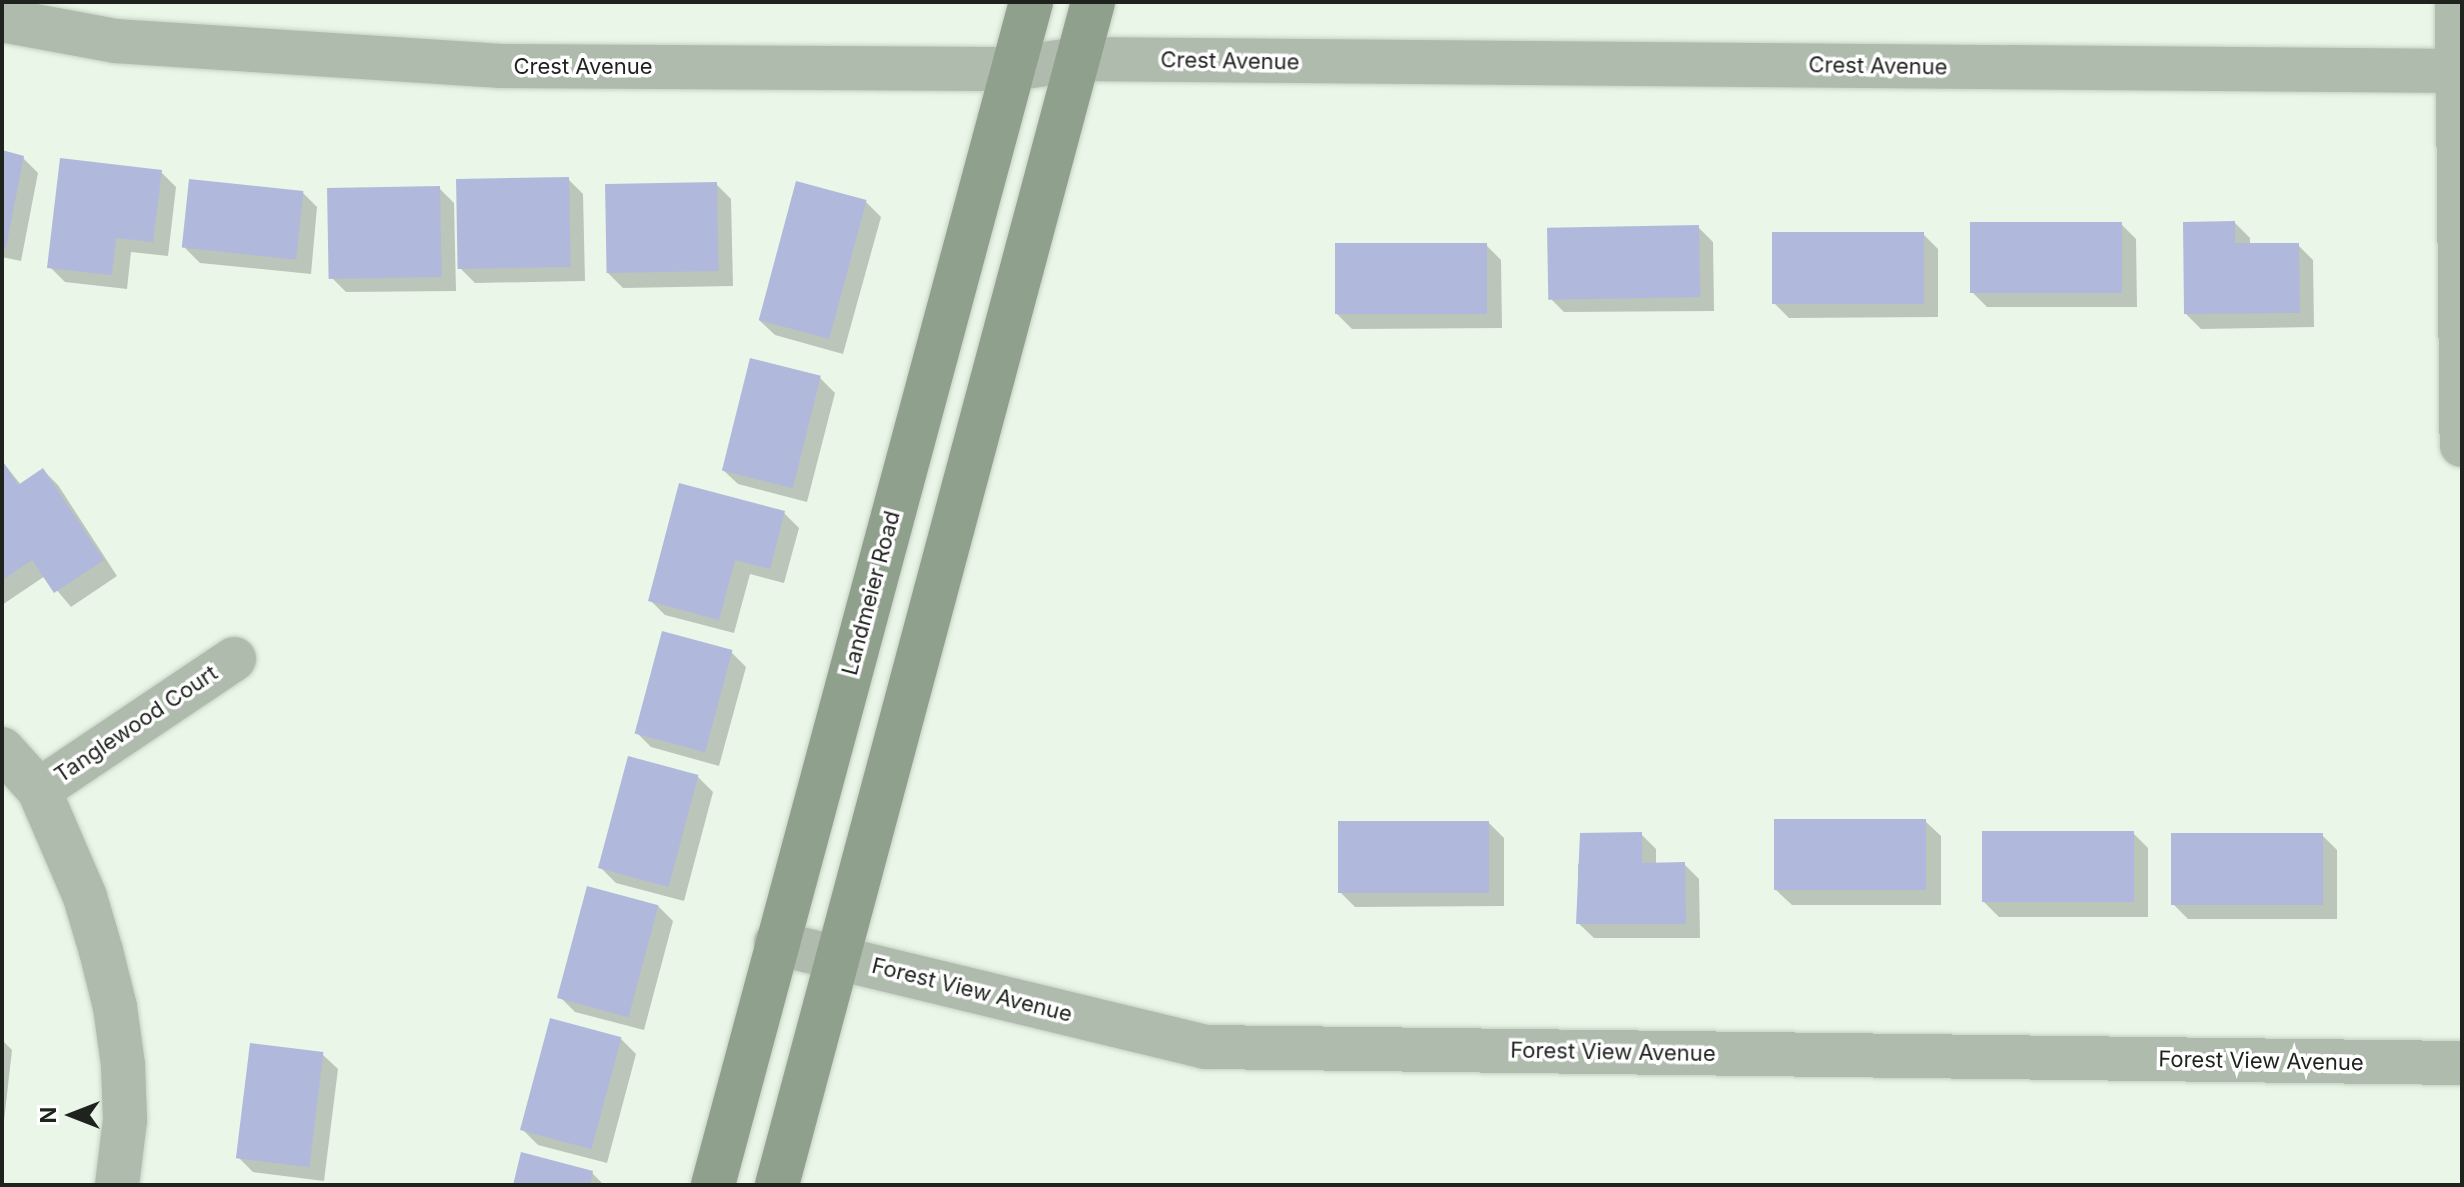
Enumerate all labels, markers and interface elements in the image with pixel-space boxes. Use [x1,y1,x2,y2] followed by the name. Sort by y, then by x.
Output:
[1160,47,1300,75] street label: Crest Avenue
[1808,52,1948,80] street label: Crest Avenue
[513,54,653,80] street label: Crest Avenue
[836,508,906,678] street label: Landmeier Road
[49,660,223,788] street label: Tanglewood Court
[869,952,1075,1028] street label: Forest View Avenue
[1510,1037,1716,1067] street label: Forest View Avenue
[2158,1046,2364,1076] street label: Forest View Avenue
[32,1075,112,1155] north arrow
[35,1107,61,1123] text: N

